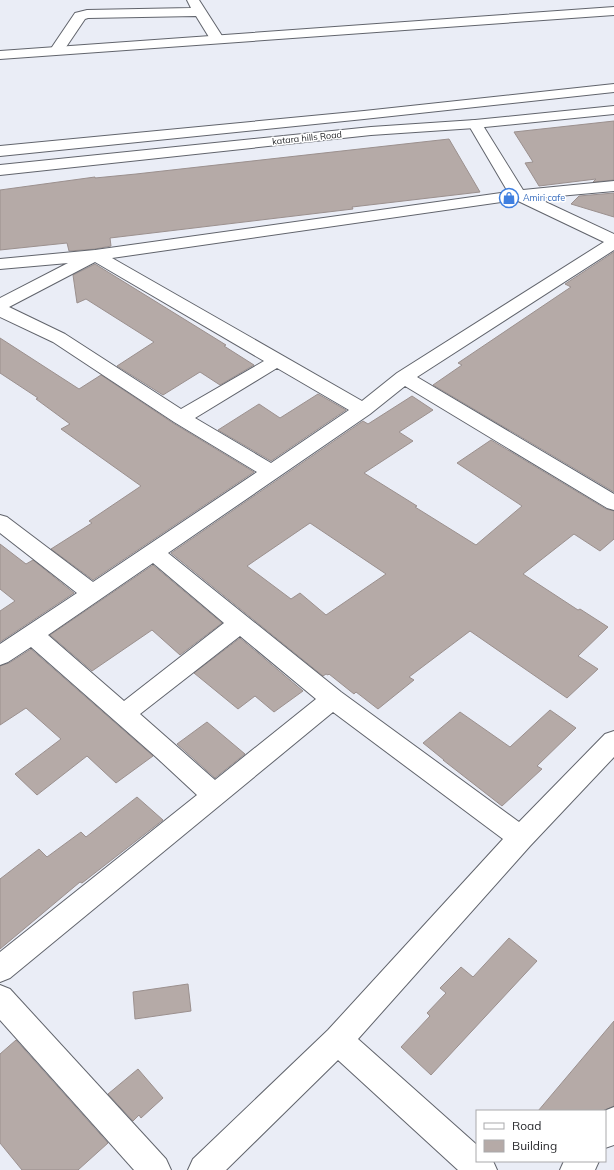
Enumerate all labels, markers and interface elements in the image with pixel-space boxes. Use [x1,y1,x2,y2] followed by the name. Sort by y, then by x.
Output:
[272,128,342,147] street label: katara hills Road
[498,187,520,209] shop icon: Amiri cafe
[523,192,565,203] place label: Amiri cafe
[476,1110,606,1162] legend
[512,1118,541,1133] text: Road
[512,1138,557,1153] text: Building

